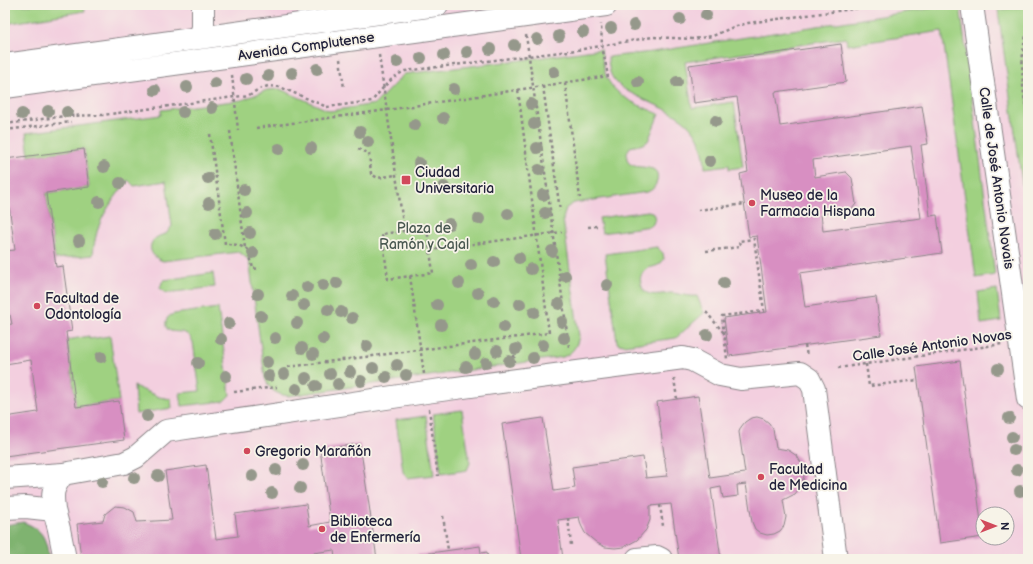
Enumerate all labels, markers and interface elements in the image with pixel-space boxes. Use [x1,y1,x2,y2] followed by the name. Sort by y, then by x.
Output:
[237,28,375,65] street label: Avenida Complutense
[975,86,1018,270] street label: Calle de José Antonio Novais
[415,164,494,197] place label: Ciudad Universitaria
[400,174,412,186] marker: Ciudad Universitaria
[760,187,875,220] place label: Museo de la Farmacia Hispana
[747,198,757,208] marker: Museo de la Farmacia Hispana
[379,220,469,253] park label: Plaza de Ramón y Cajal
[45,290,122,323] place label: Facultad de Odontología
[32,301,42,311] marker: Facultad de Odontología
[851,326,1013,365] street label: Calle José Antonio Novas
[255,443,371,460] place label: Gregorio Marañón
[242,446,252,456] marker: Gregorio Marañón
[769,461,847,494] place label: Facultad de Medicina
[756,472,766,482] marker: Facultad de Medicina
[975,506,1015,546] north arrow
[330,513,421,546] place label: Biblioteca de Enfermería
[998,522,1011,530] text: N
[317,524,327,534] marker: Biblioteca de Enfermería

